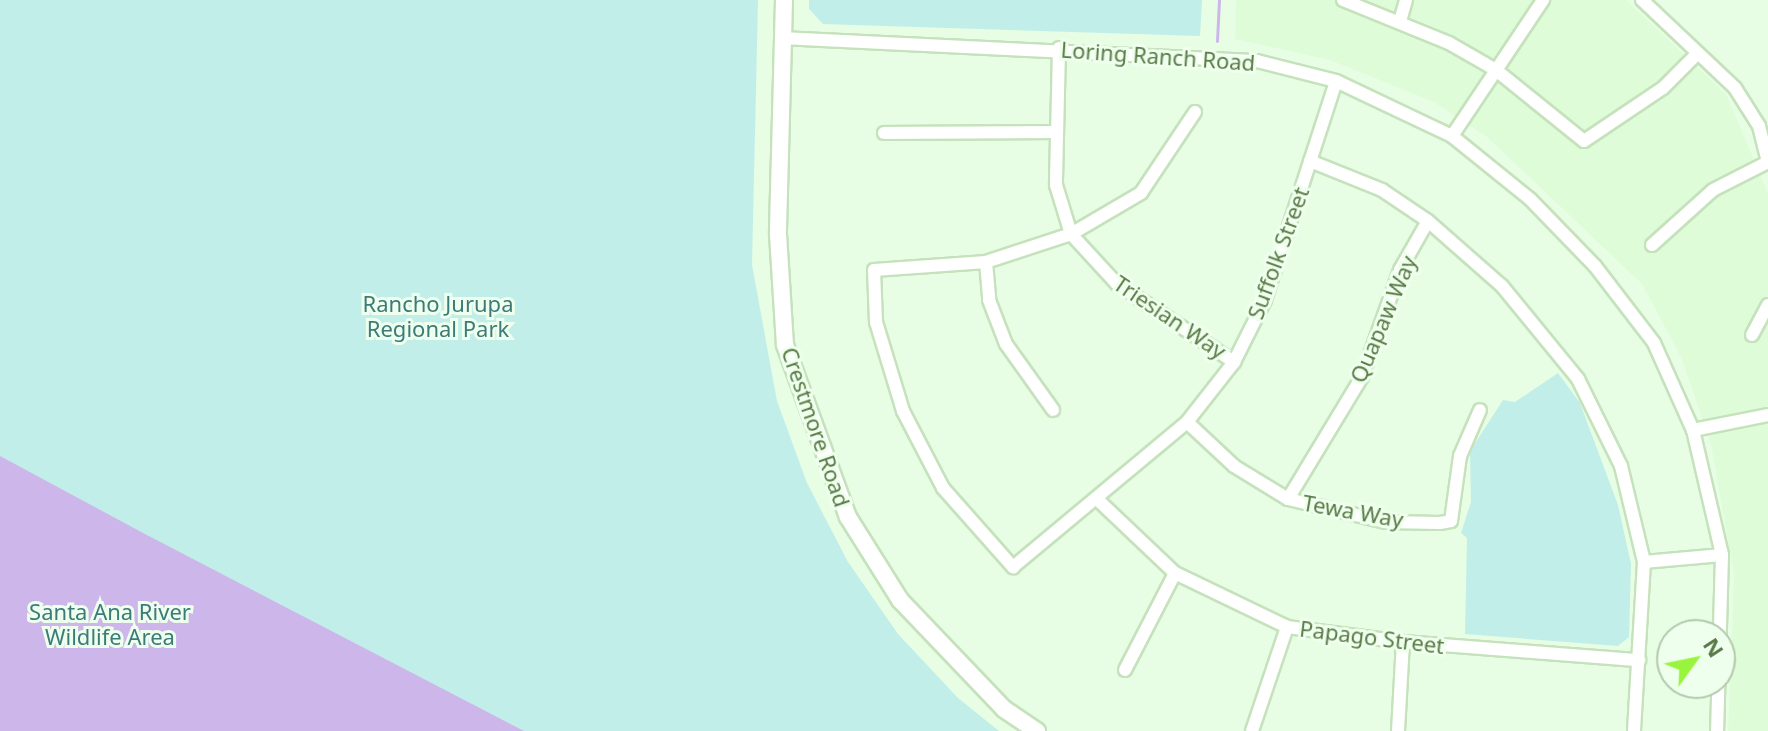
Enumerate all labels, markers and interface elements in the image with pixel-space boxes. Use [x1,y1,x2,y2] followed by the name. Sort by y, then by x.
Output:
[1060,36,1256,76] street label: Loring Ranch Road
[1242,183,1314,323] street label: Suffolk Street
[1344,251,1422,387] street label: Quapaw Way
[1109,270,1231,364] street label: Triesian Way
[363,290,513,342] park label: Rancho Jurupa Regional Park
[776,344,856,510] street label: Crestmore Road
[1301,489,1405,533] street label: Tewa Way
[29,598,191,650] park label: Santa Ana River Wildlife Area
[1298,615,1446,659] street label: Papago Street
[1656,619,1736,699] north arrow
[1697,631,1732,663] text: N

